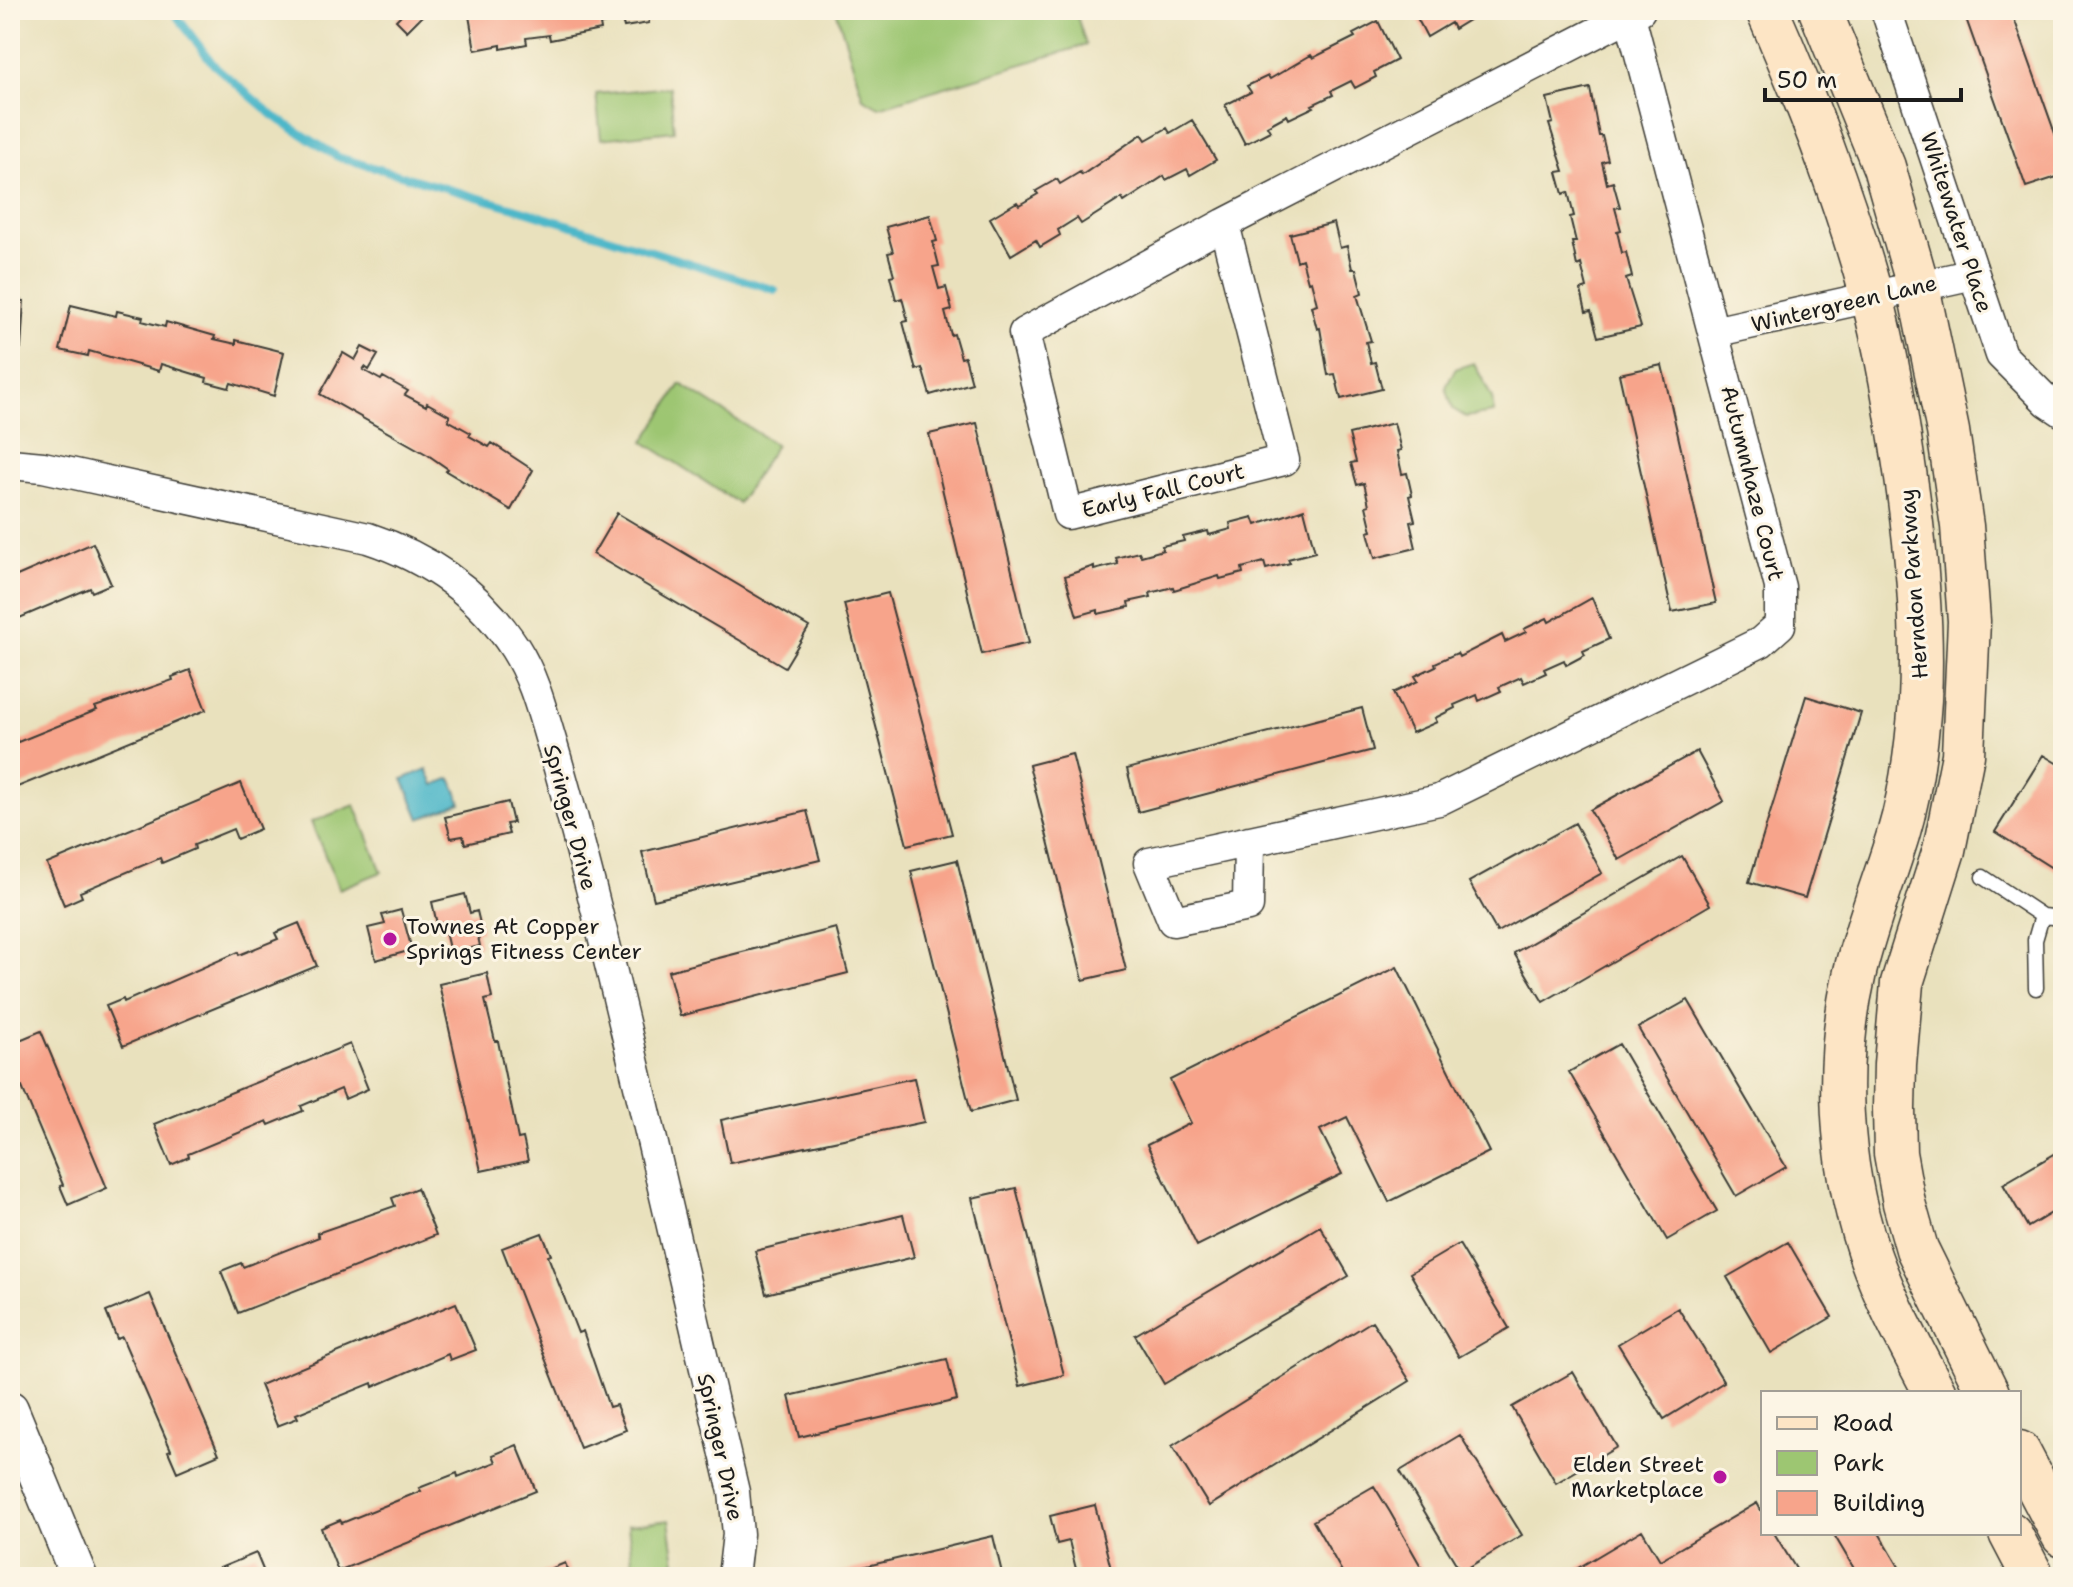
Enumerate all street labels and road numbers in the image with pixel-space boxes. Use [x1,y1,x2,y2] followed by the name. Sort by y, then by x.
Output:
[1914,128,1999,316] street label: Whitewater Place
[1748,268,1940,339] street label: Wintergreen Lane
[1714,382,1791,584] street label: Autumnhaze Court
[1079,456,1247,525] street label: Early Fall Court
[1892,488,1935,680] street label: Herndon Parkway
[537,741,604,893] street label: Springer Drive
[691,1371,750,1523] street label: Springer Drive

